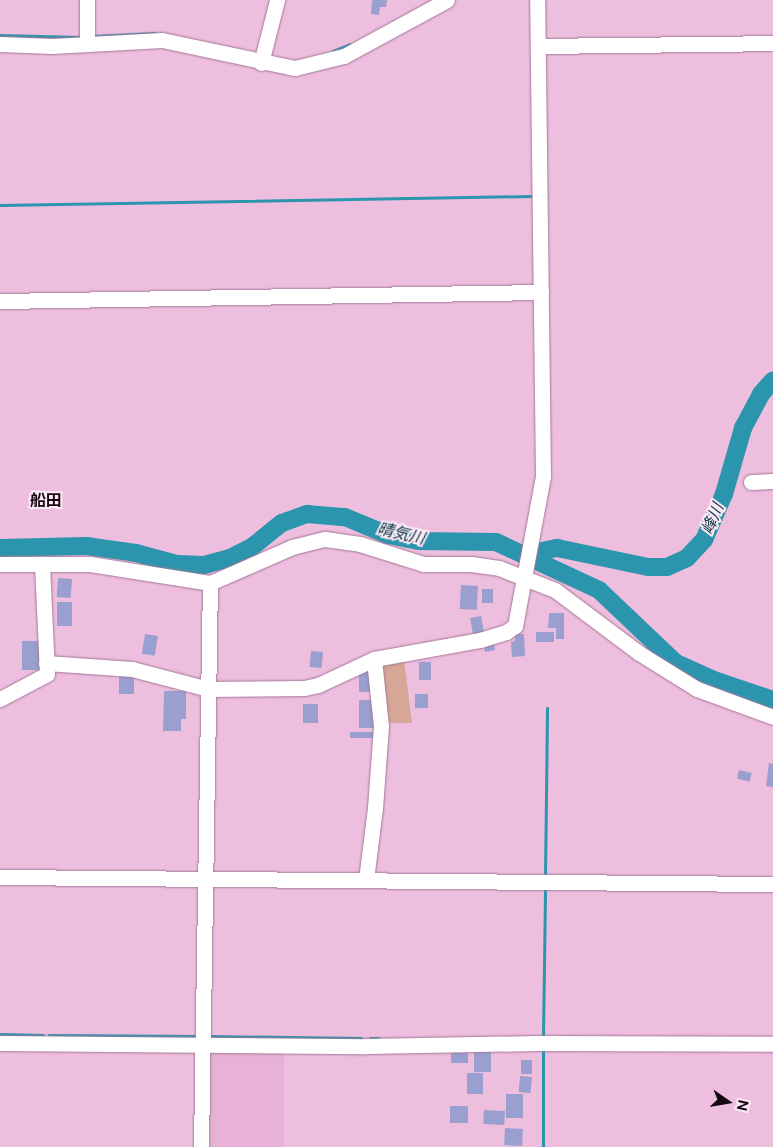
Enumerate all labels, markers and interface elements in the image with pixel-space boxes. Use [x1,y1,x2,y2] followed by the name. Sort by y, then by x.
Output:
[30,491,62,511] district label: 船田
[698,501,728,537] water label: 峰川
[375,519,427,549] water label: 晴気川
[703,1077,753,1127] north arrow
[734,1098,752,1113] text: N

